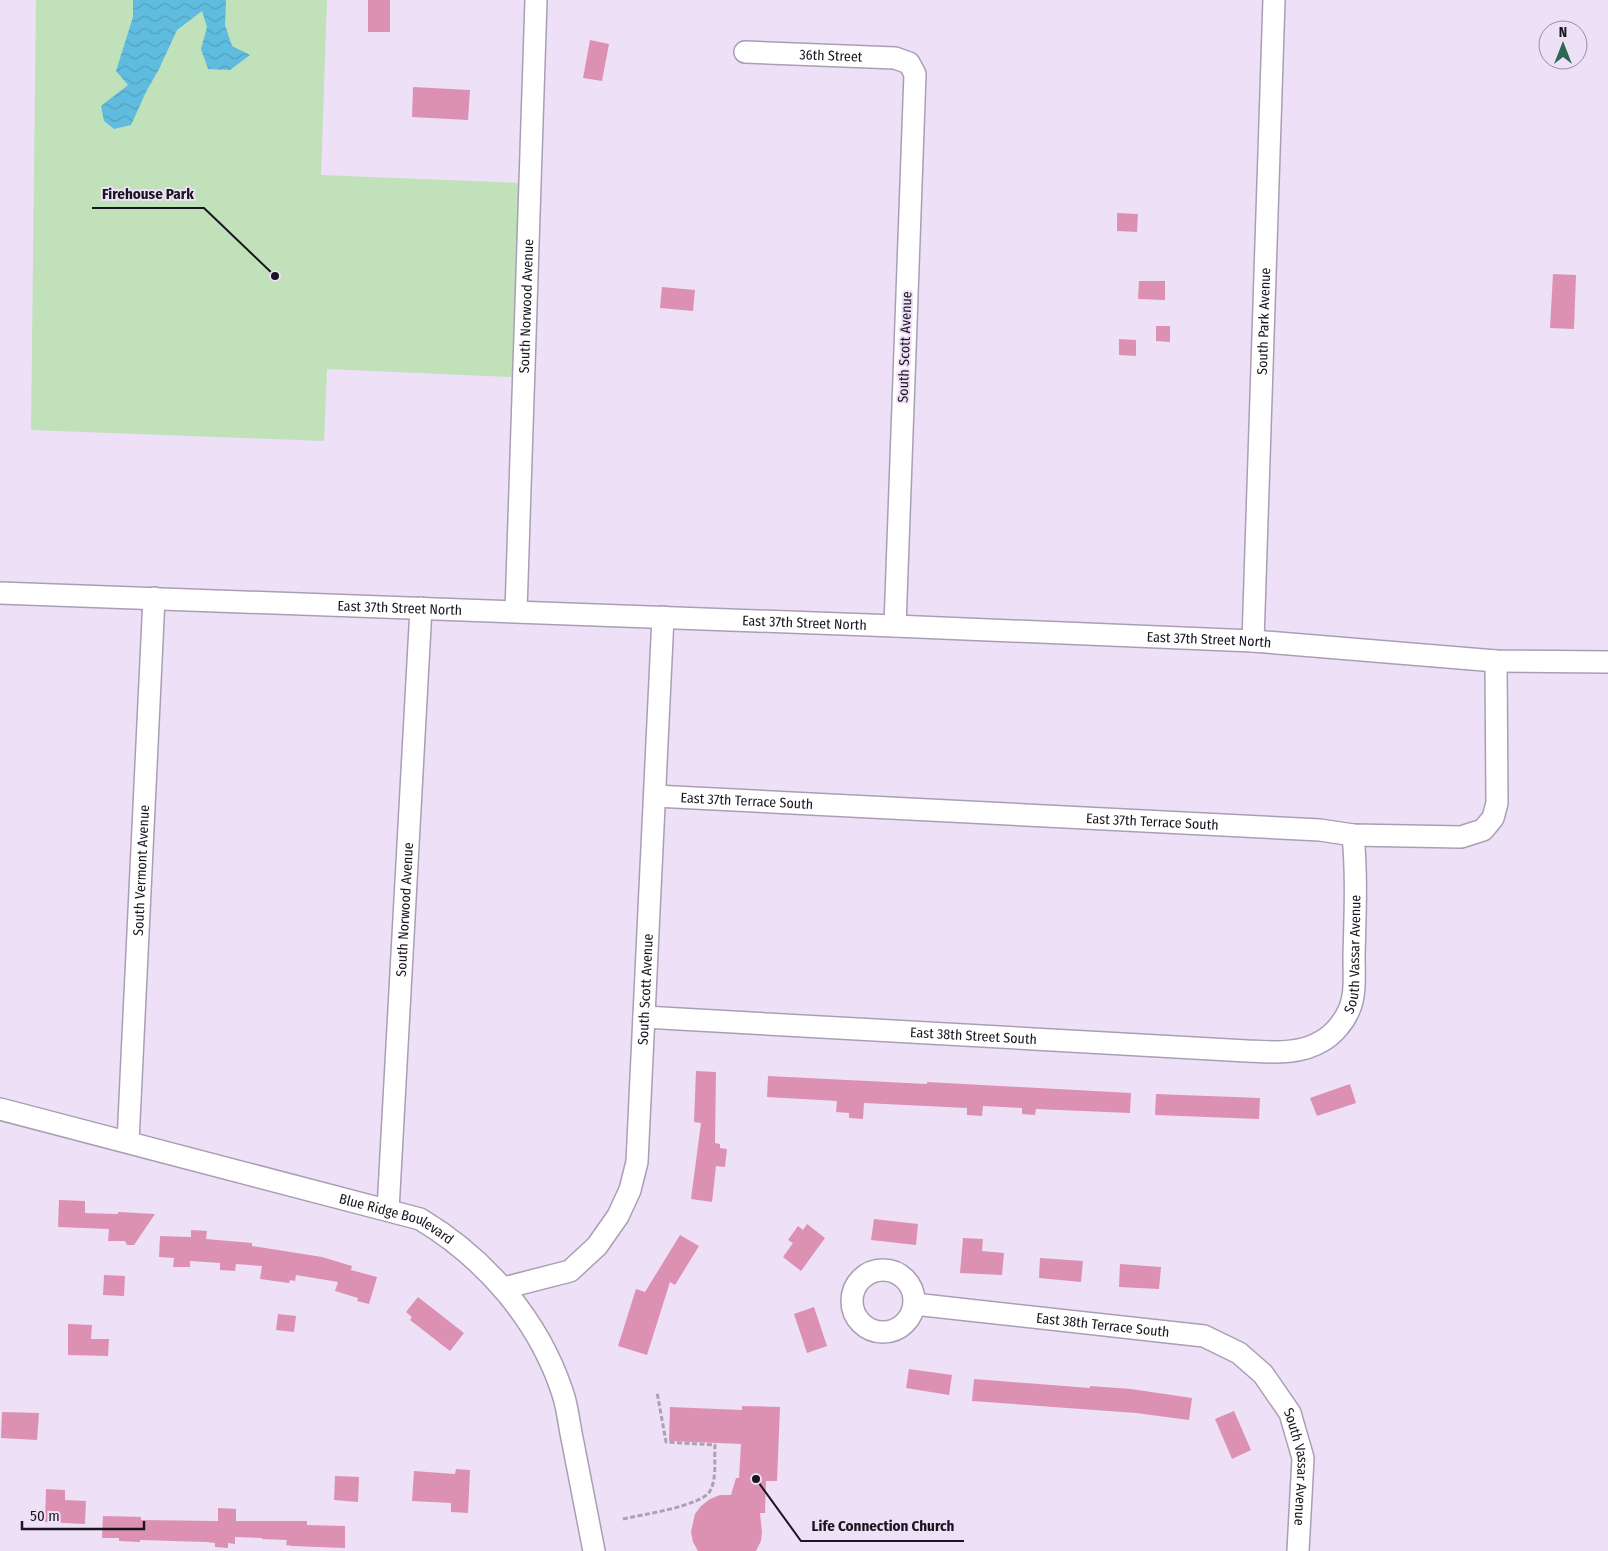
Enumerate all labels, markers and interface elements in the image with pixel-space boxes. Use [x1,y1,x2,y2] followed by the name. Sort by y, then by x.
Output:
[1538,20,1588,70] north arrow
[1559,24,1567,41] text: N
[799,46,863,65] street label: 36th Street
[92,178,204,208] callout: Firehouse Park
[102,185,194,203] text: Firehouse Park
[515,239,537,374] street label: South Norwood Avenue
[1253,267,1274,375] street label: South Park Avenue
[895,291,915,403] street label: South Scott Avenue
[337,597,462,619] street label: East 37th Street North
[742,612,867,633] street label: East 37th Street North
[1146,628,1272,651] street label: East 37th Street North
[680,789,814,813] street label: East 37th Terrace South
[129,804,153,936] street label: South Vermont Avenue
[1086,810,1219,833] street label: East 37th Terrace South
[392,842,417,977] street label: South Norwood Avenue
[1340,895,1364,1016] street label: South Vassar Avenue
[634,933,656,1045] street label: South Scott Avenue
[910,1024,1037,1048] street label: East 38th Street South
[337,1190,457,1248] street label: Blue Ridge Boulevard
[1035,1309,1170,1341] street label: East 38th Terrace South
[1280,1404,1312,1526] street label: South Vassar Avenue
[22,1498,145,1530] scale bar
[30,1507,60,1525] text: 50 m
[801,1511,964,1541] callout: Life Connection Church
[812,1517,955,1535] text: Life Connection Church

